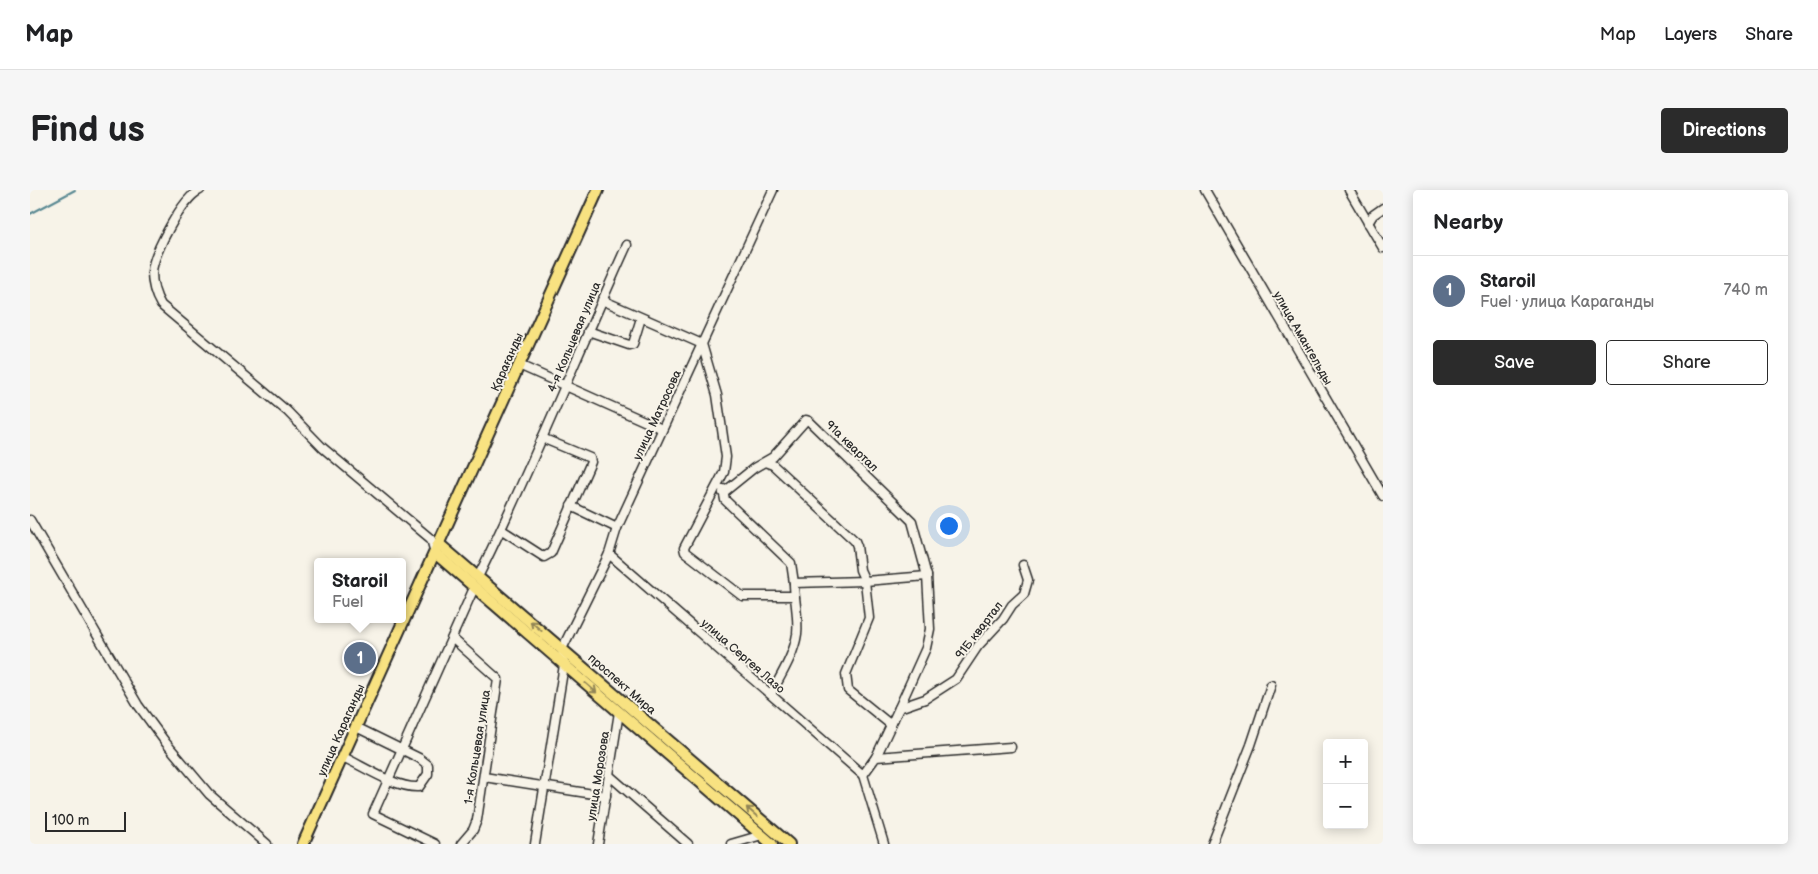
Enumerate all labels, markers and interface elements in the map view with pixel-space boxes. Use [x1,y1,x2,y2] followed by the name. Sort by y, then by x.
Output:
[25,20,73,49] text: Map
[1600,24,1636,45] text: Map
[1664,24,1717,45] text: Layers
[1745,24,1793,45] text: Share
[1661,108,1788,153] button: Directions
[30,109,145,152] text: Find us
[1433,210,1503,235] text: Nearby
[1480,270,1536,293] text: Staroil
[544,280,605,395] street label: 4-я Кольцевая улица
[1446,281,1452,300] text: 1
[1723,281,1768,300] text: 740 m
[1270,289,1335,388] street label: улица Амангельды
[1480,293,1654,312] text: Fuel · улица Караганды
[488,331,527,394] street label: Қарағанды
[1433,340,1596,385] button: Save
[1606,340,1768,385] button: Share
[630,368,685,463] street label: улица Матросова
[822,418,881,475] street label: 91а квартал
[936,513,962,539] your location
[314,558,406,623] popup
[332,570,388,593] text: Staroil
[332,593,363,612] text: Fuel
[952,598,1007,662] street label: 91Б квартал
[698,616,788,697] street label: улица Сергея Лазо
[529,621,542,632] one-way arrow
[344,639,376,677] pin: 1
[585,651,659,718] street label: проспект Мира
[314,682,369,779] street label: улица Караганды
[585,683,598,694] one-way arrow
[461,689,494,805] street label: 1-я Кольцевая улица
[584,730,613,822] street label: улица Морозова
[1323,739,1368,829] map controls
[1323,739,1368,784] button: +
[1323,784,1368,829] button: −
[745,807,758,818] one-way arrow
[45,809,126,832] scale bar
[52,812,89,829] text: 100 m

